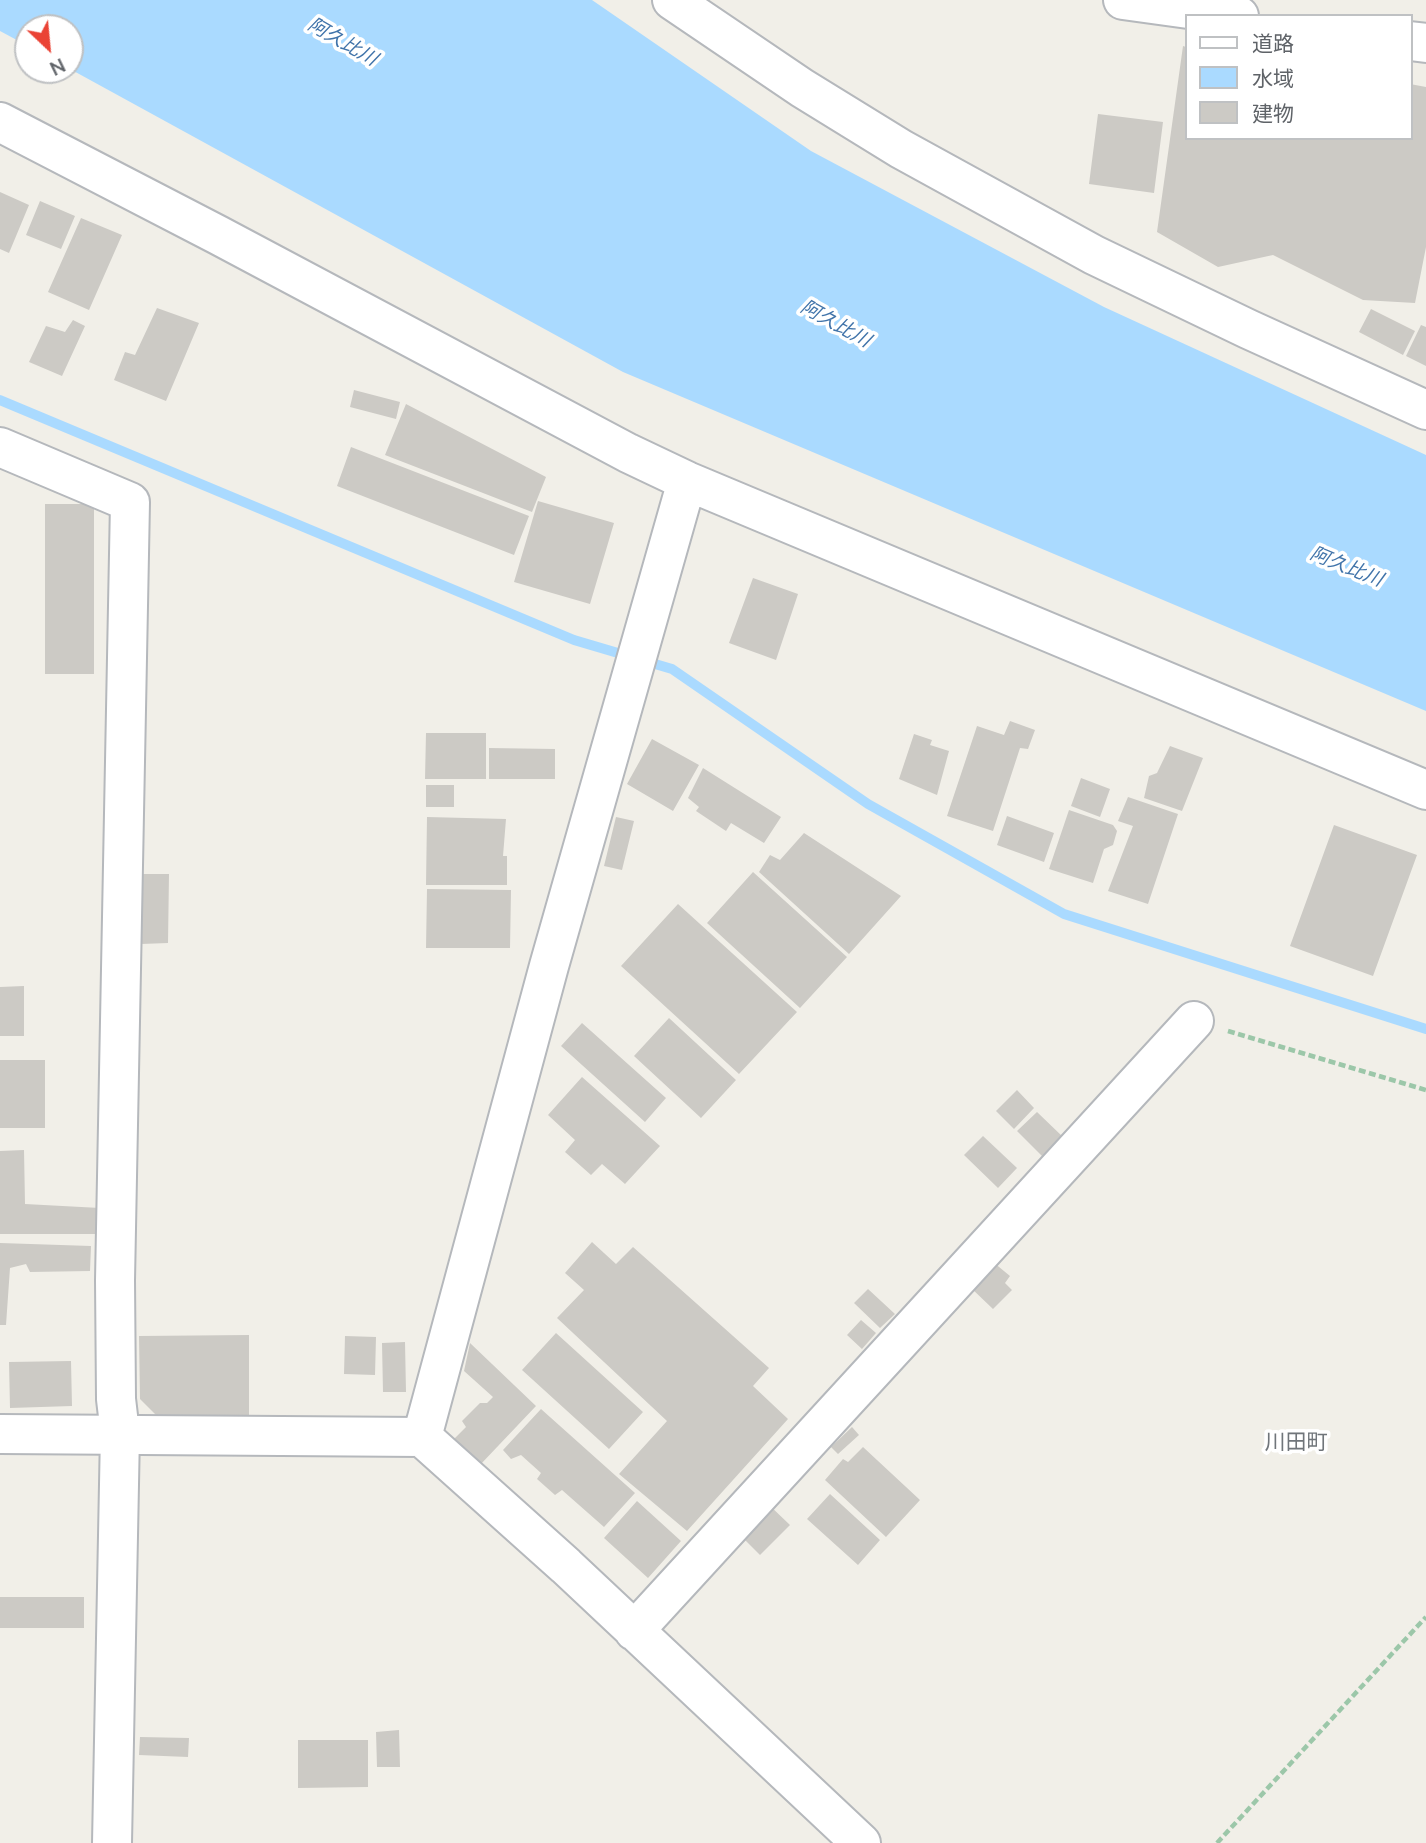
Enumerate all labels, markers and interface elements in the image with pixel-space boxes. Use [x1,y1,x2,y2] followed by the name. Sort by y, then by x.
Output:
[14,14,84,84] north arrow
[303,14,381,72] water label: 阿久比川
[1184,14,1412,140] legend
[1252,30,1294,58] text: 道路
[45,51,69,81] text: N
[1252,65,1294,93] text: 水域
[1252,100,1294,128] text: 建物
[796,297,874,353] water label: 阿久比川
[1306,543,1386,593] water label: 阿久比川
[1265,1431,1327,1457] district label: 川田町

